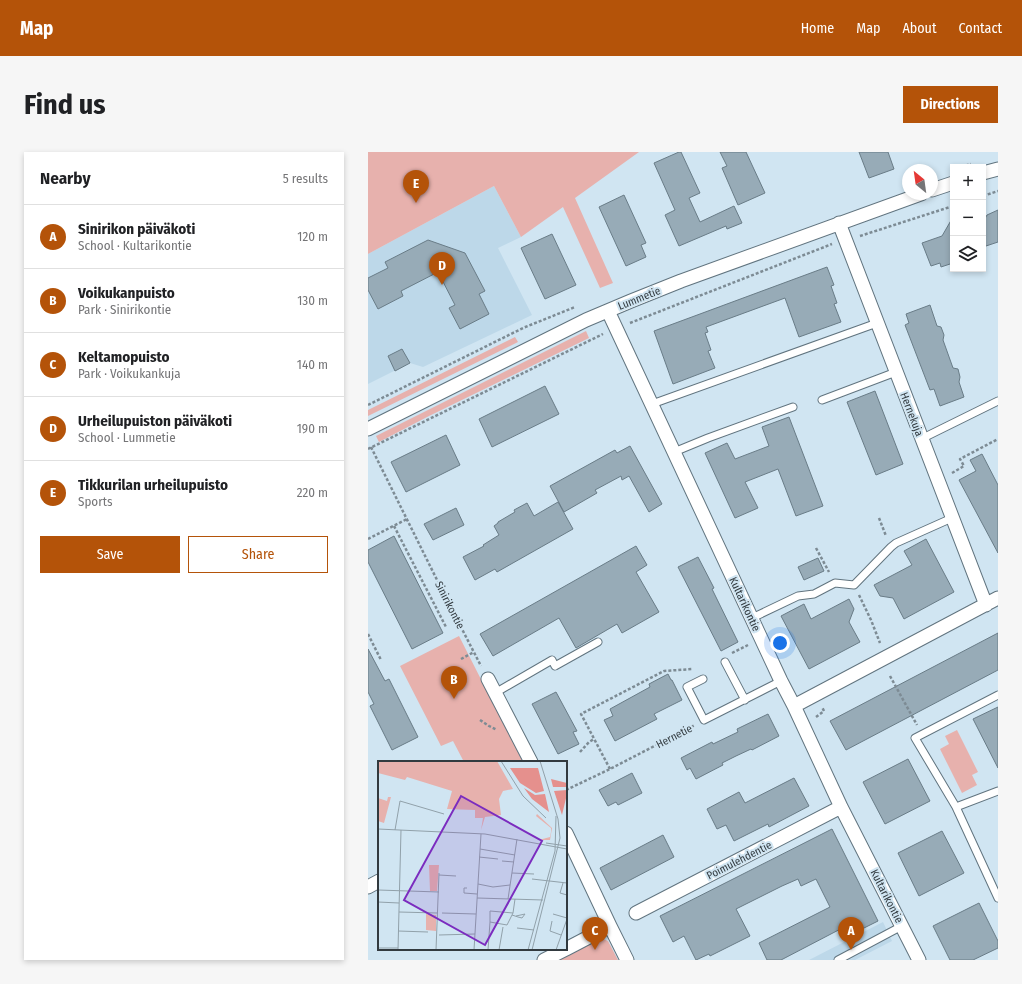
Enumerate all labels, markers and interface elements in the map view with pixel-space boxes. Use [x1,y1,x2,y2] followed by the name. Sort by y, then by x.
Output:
[20,17,53,40] text: Map
[801,20,834,37] text: Home
[856,20,880,37] text: Map
[902,20,937,37] text: About
[959,20,1002,37] text: Contact
[903,86,998,123] button: Directions
[24,88,106,121] text: Find us
[902,164,938,200] north arrow
[950,164,986,272] map controls
[950,164,986,200] button: +
[40,168,91,189] text: Nearby
[403,170,429,203] pin: E
[283,171,328,186] text: 5 results
[950,200,986,236] button: −
[78,220,195,238] text: Sinirikon päiväkoti
[49,229,57,244] text: A
[297,229,328,244] text: 120 m
[950,236,986,272] button: layers
[78,238,192,253] text: School · Kultarikontie
[429,252,455,285] pin: D
[78,284,175,302] text: Voikukanpuisto
[616,284,662,313] street label: Lummetie
[49,293,57,308] text: B
[297,293,328,308] text: 130 m
[78,302,171,317] text: Park · Sinirikontie
[78,348,170,366] text: Keltamopuisto
[50,357,56,372] text: C
[297,357,328,372] text: 140 m
[78,366,181,381] text: Park · Voikukankuja
[897,390,926,438] street label: Hernekuja
[78,412,232,430] text: Urheilupuiston päiväkoti
[49,421,57,436] text: D
[297,421,328,436] text: 190 m
[78,430,176,445] text: School · Lummetie
[78,476,228,494] text: Tikkurilan urheilupuisto
[50,485,56,500] text: E
[297,485,328,500] text: 220 m
[78,494,113,509] text: Sports
[40,536,180,573] button: Save
[188,536,328,573] button: Share
[726,575,763,633] street label: Kultarikontie
[432,579,467,631] street label: Sinirikontie
[770,633,790,653] your location
[441,666,467,699] pin: B
[654,722,695,751] street label: Hernetie
[378,761,567,950] inset map
[705,838,774,882] street label: Poimulehdentie
[868,867,906,925] street label: Kultarikontie
[582,917,608,950] pin: C
[838,917,864,950] pin: A

